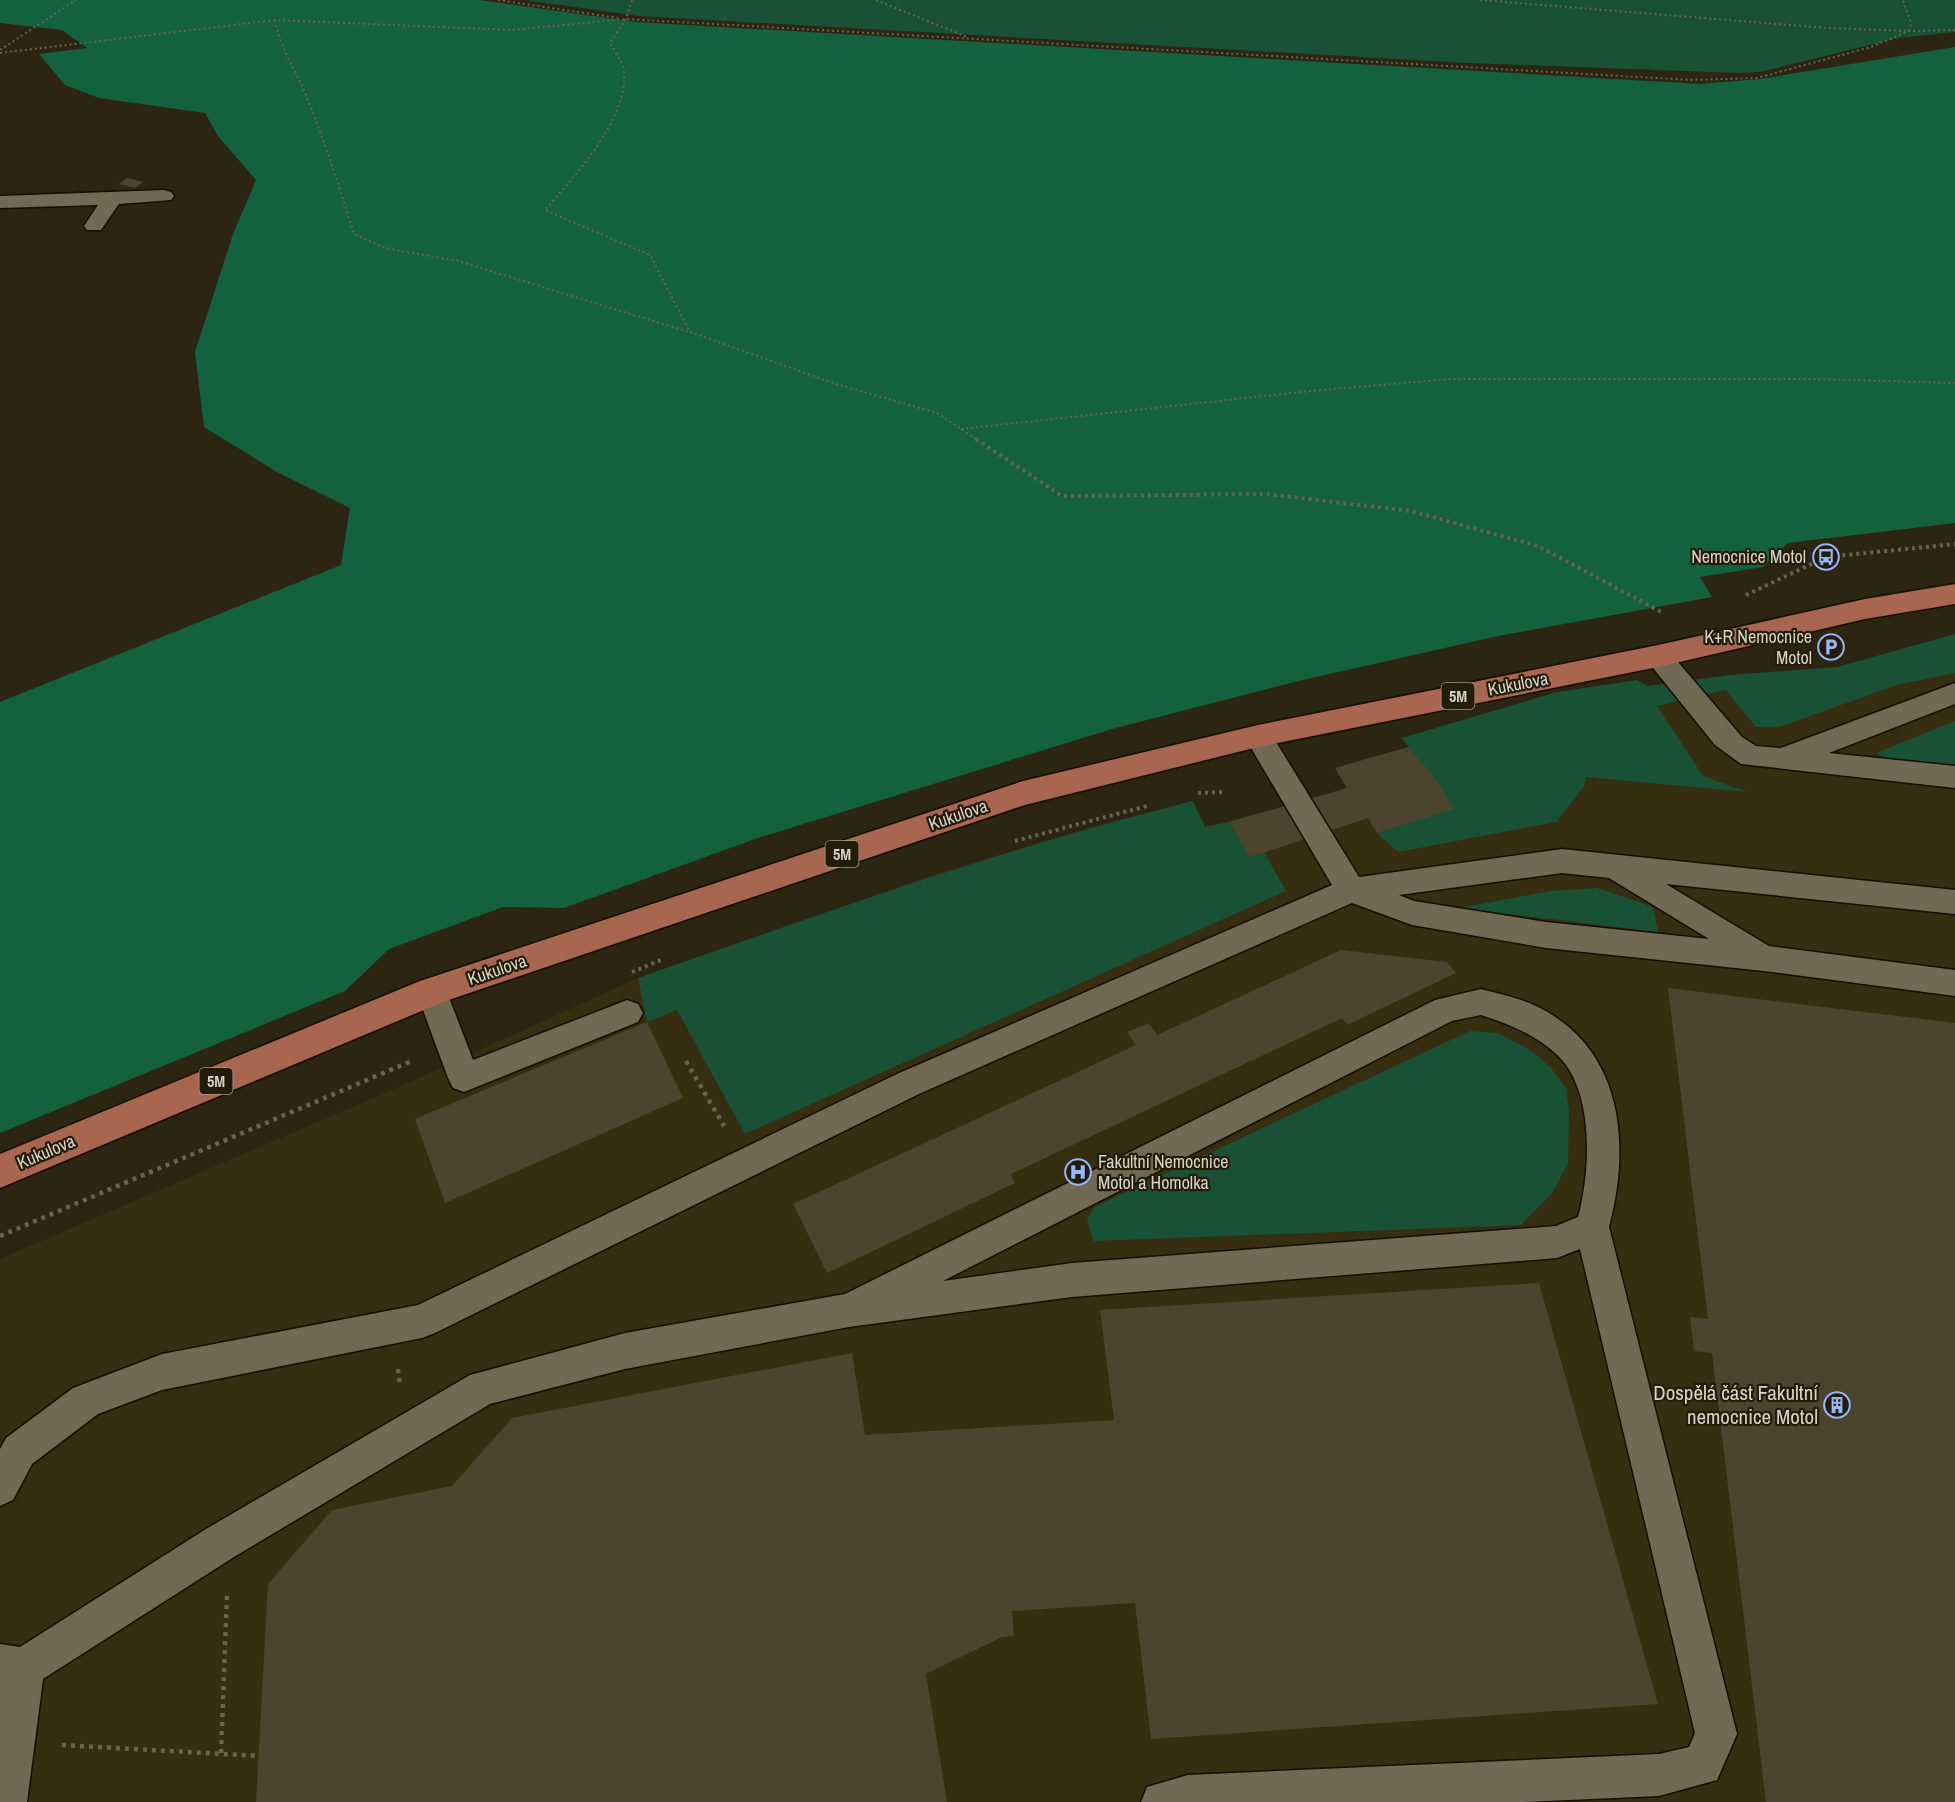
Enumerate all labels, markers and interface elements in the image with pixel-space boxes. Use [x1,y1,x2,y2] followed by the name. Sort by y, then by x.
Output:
[1811,542,1841,572] bus stop icon: Nemocnice Motol
[1691,544,1806,569] place label: Nemocnice Motol
[1704,624,1812,670] place label: K+R Nemocnice Motol
[1816,632,1846,662] parking icon: K+R Nemocnice Motol
[1486,665,1550,702] street label: Kukulova
[1442,683,1474,709] road number: 5M
[925,793,991,836] street label: Kukulova
[826,841,858,867] road number: 5M
[464,948,530,991] street label: Kukulova
[200,1068,232,1094] road number: 5M
[13,1128,79,1175] street label: Kukulova
[1098,1149,1229,1195] place label: Fakultní Nemocnice Motol a Homolka
[1063,1157,1093,1187] hospital icon: Fakultní Nemocnice Motol a Homolka
[1653,1378,1818,1431] place label: Dospělá část Fakultní nemocnice Motol
[1822,1390,1852,1420] building icon: Dospělá část Fakultní nemocnice Motol

